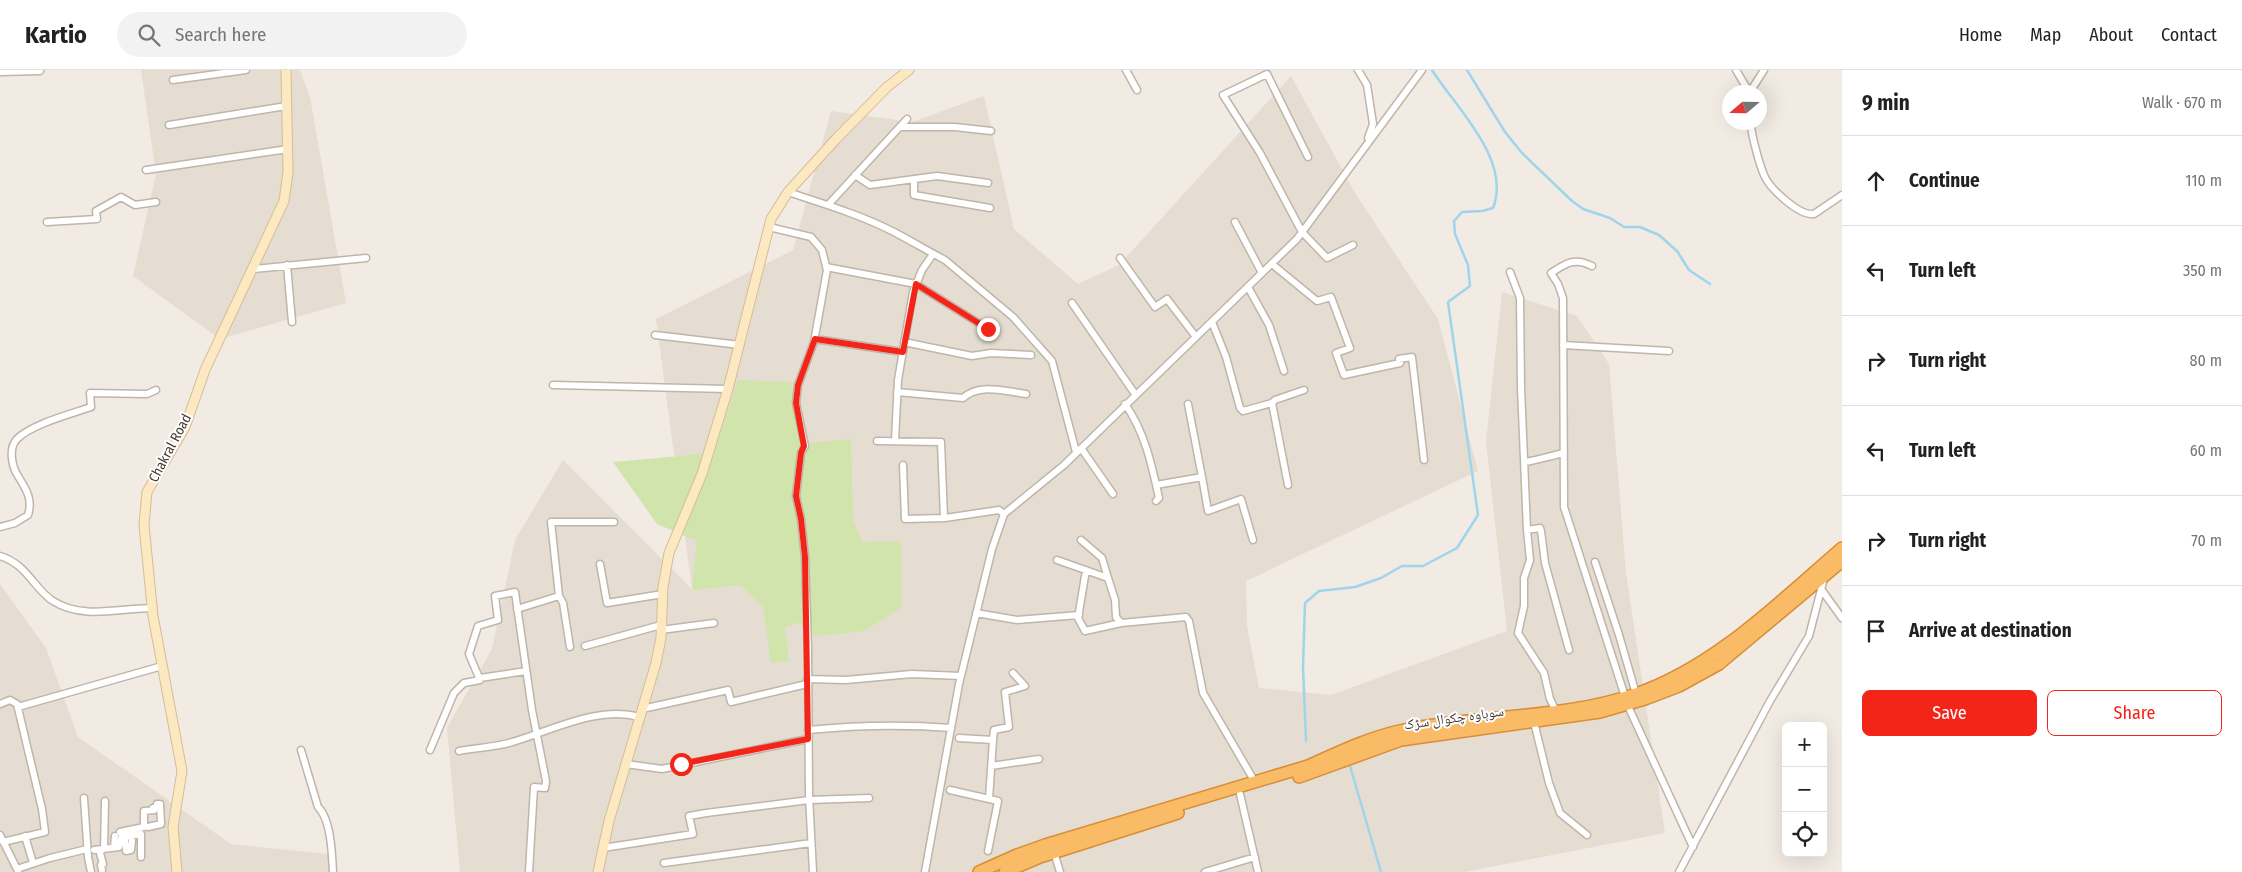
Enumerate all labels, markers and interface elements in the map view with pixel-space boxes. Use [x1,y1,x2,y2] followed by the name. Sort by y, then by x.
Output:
[117,12,467,57] search box
[25,21,87,49] text: Kartio
[135,21,163,49] icon: search
[175,23,266,46] text: Search here
[1959,24,2002,46] text: Home
[2030,24,2061,46] text: Map
[2089,24,2133,46] text: About
[2161,24,2217,46] text: Contact
[1722,85,1767,130] north arrow
[1862,90,1910,116] text: 9 min
[2142,93,2222,112] text: Walk · 670 m
[1862,167,1890,195] icon: ahead
[1909,169,1980,192] text: Continue
[2185,171,2222,190] text: 110 m
[1862,257,1890,285] icon: left
[1909,259,1976,282] text: Turn left
[2183,261,2222,280] text: 350 m
[977,318,1000,341] route end
[1862,347,1890,375] icon: right
[1909,349,1986,372] text: Turn right
[2190,351,2222,370] text: 80 m
[145,411,195,485] street label: Chakral Road
[1862,437,1890,465] icon: left
[1909,439,1976,462] text: Turn left
[2190,441,2222,460] text: 60 m
[1862,527,1890,555] icon: right
[1909,529,1986,552] text: Turn right
[2191,531,2222,550] text: 70 m
[1862,617,1890,645] icon: arrive
[1909,619,2072,642] text: Arrive at destination
[1862,690,2037,736] button: Save
[2047,690,2222,736] button: Share
[1403,703,1505,733] street label: سوہاوہ چکوال سڑک
[1782,722,1827,857] map controls
[1782,722,1827,767] button: +
[670,753,693,776] route start
[1782,767,1827,812] button: −
[1782,812,1827,857] button: locate

